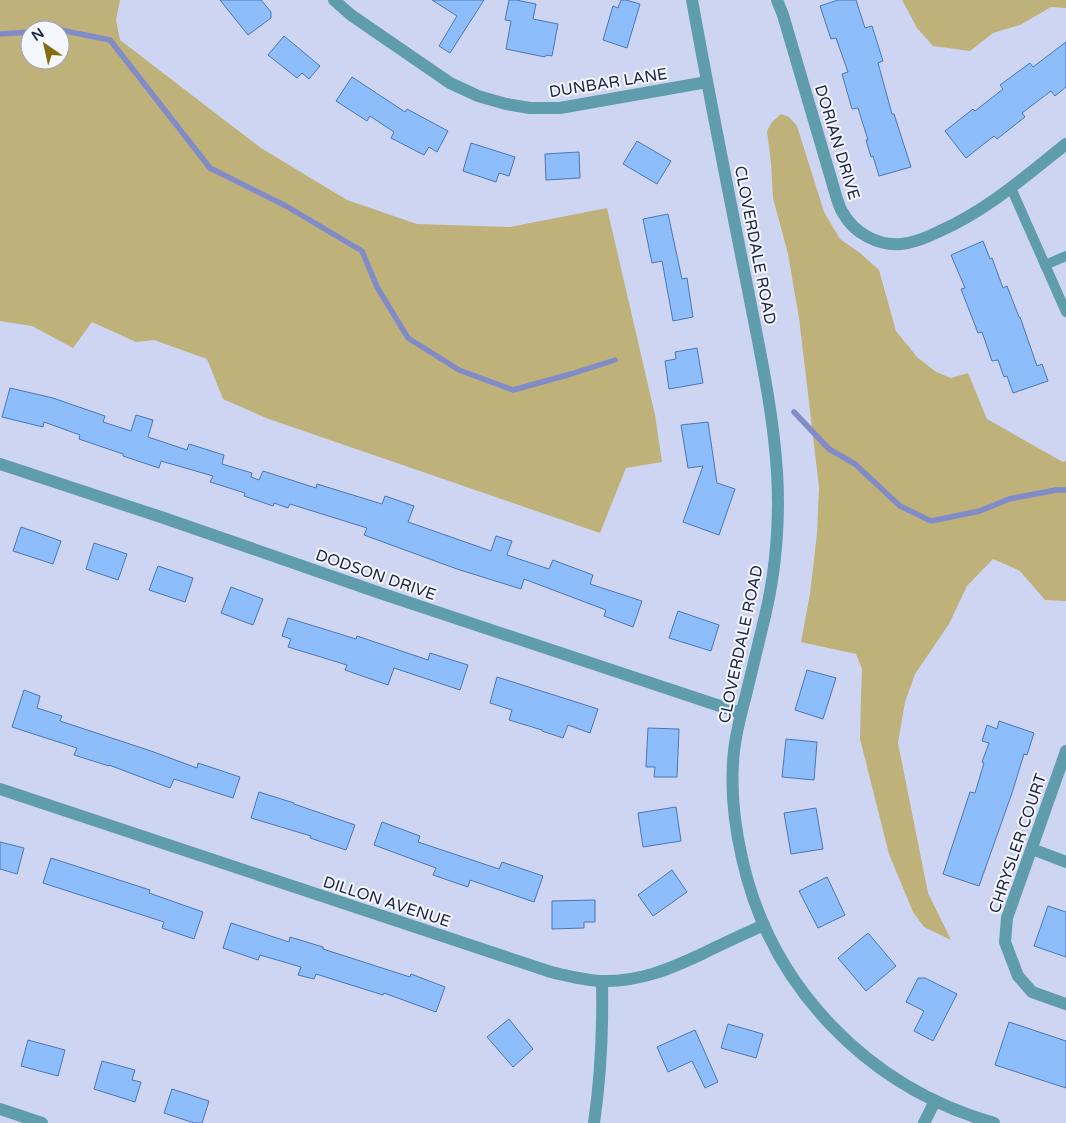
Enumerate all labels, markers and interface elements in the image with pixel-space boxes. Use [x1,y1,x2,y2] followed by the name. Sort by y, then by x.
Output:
[20,20,70,70] north arrow
[29,24,47,45] text: N
[548,64,669,102] street label: DUNBAR LANE
[810,82,864,202] street label: DORIAN DRIVE
[730,164,780,326] street label: CLOVERDALE ROAD
[313,545,439,605] street label: DODSON DRIVE
[714,563,768,725] street label: CLOVERDALE ROAD
[985,771,1051,916] street label: CHRYSLER COURT
[320,872,453,932] street label: DILLON AVENUE

